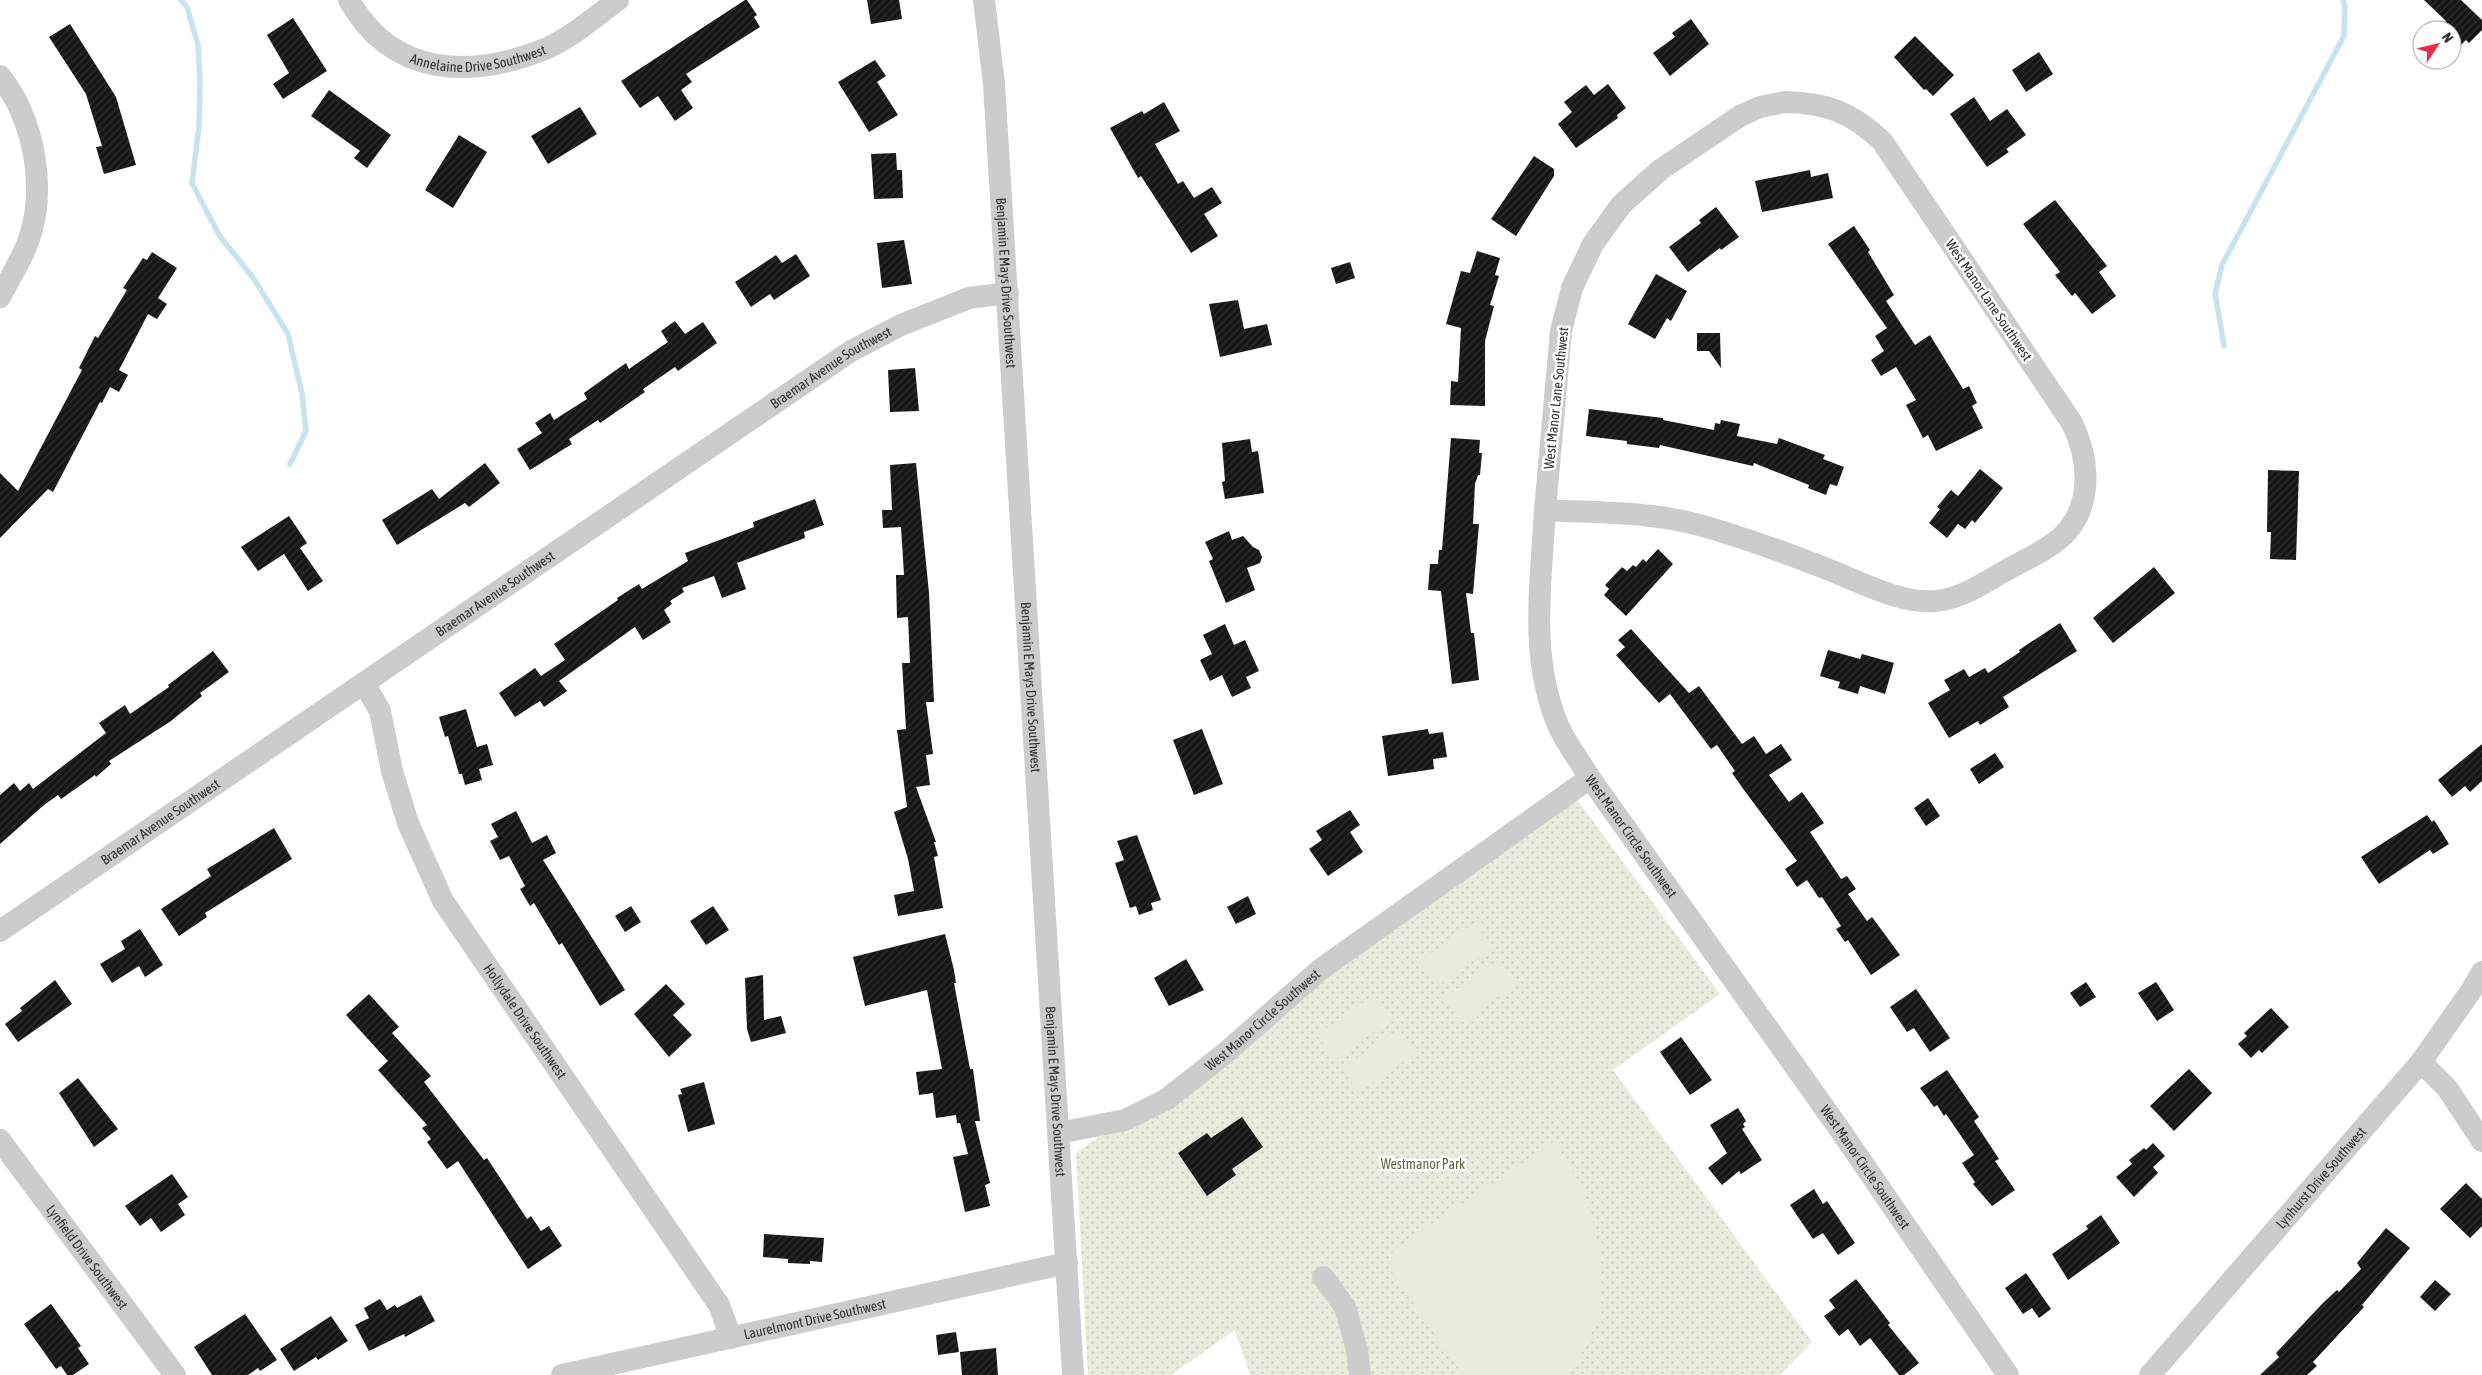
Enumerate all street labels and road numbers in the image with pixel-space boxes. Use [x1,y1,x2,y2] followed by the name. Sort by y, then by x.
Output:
[408,41,548,75] street label: Annelaine Drive Southwest
[993,197,1019,369] street label: Benjamin E Mays Drive Southwest
[1942,236,2036,364] street label: West Manor Lane Southwest
[767,323,894,412] street label: Braemar Avenue Southwest
[1541,326,1571,470] street label: West Manor Lane Southwest
[432,547,558,640] street label: Braemar Avenue Southwest
[1018,602,1044,773] street label: Benjamin E Mays Drive Southwest
[1582,772,1680,901] street label: West Manor Circle Southwest
[98,776,223,868] street label: Braemar Avenue Southwest
[480,961,570,1082] street label: Hollydale Drive Southwest
[1202,966,1323,1074] street label: West Manor Circle Southwest
[1042,1006,1069,1177] street label: Benjamin E Mays Drive Southwest
[1817,1102,1913,1232] street label: West Manor Circle Southwest
[2273,1124,2369,1232] street label: Lynhurst Drive Southwest
[43,1202,131,1312] street label: Lynfield Drive Southwest
[742,1295,887,1342] street label: Laurelmont Drive Southwest

